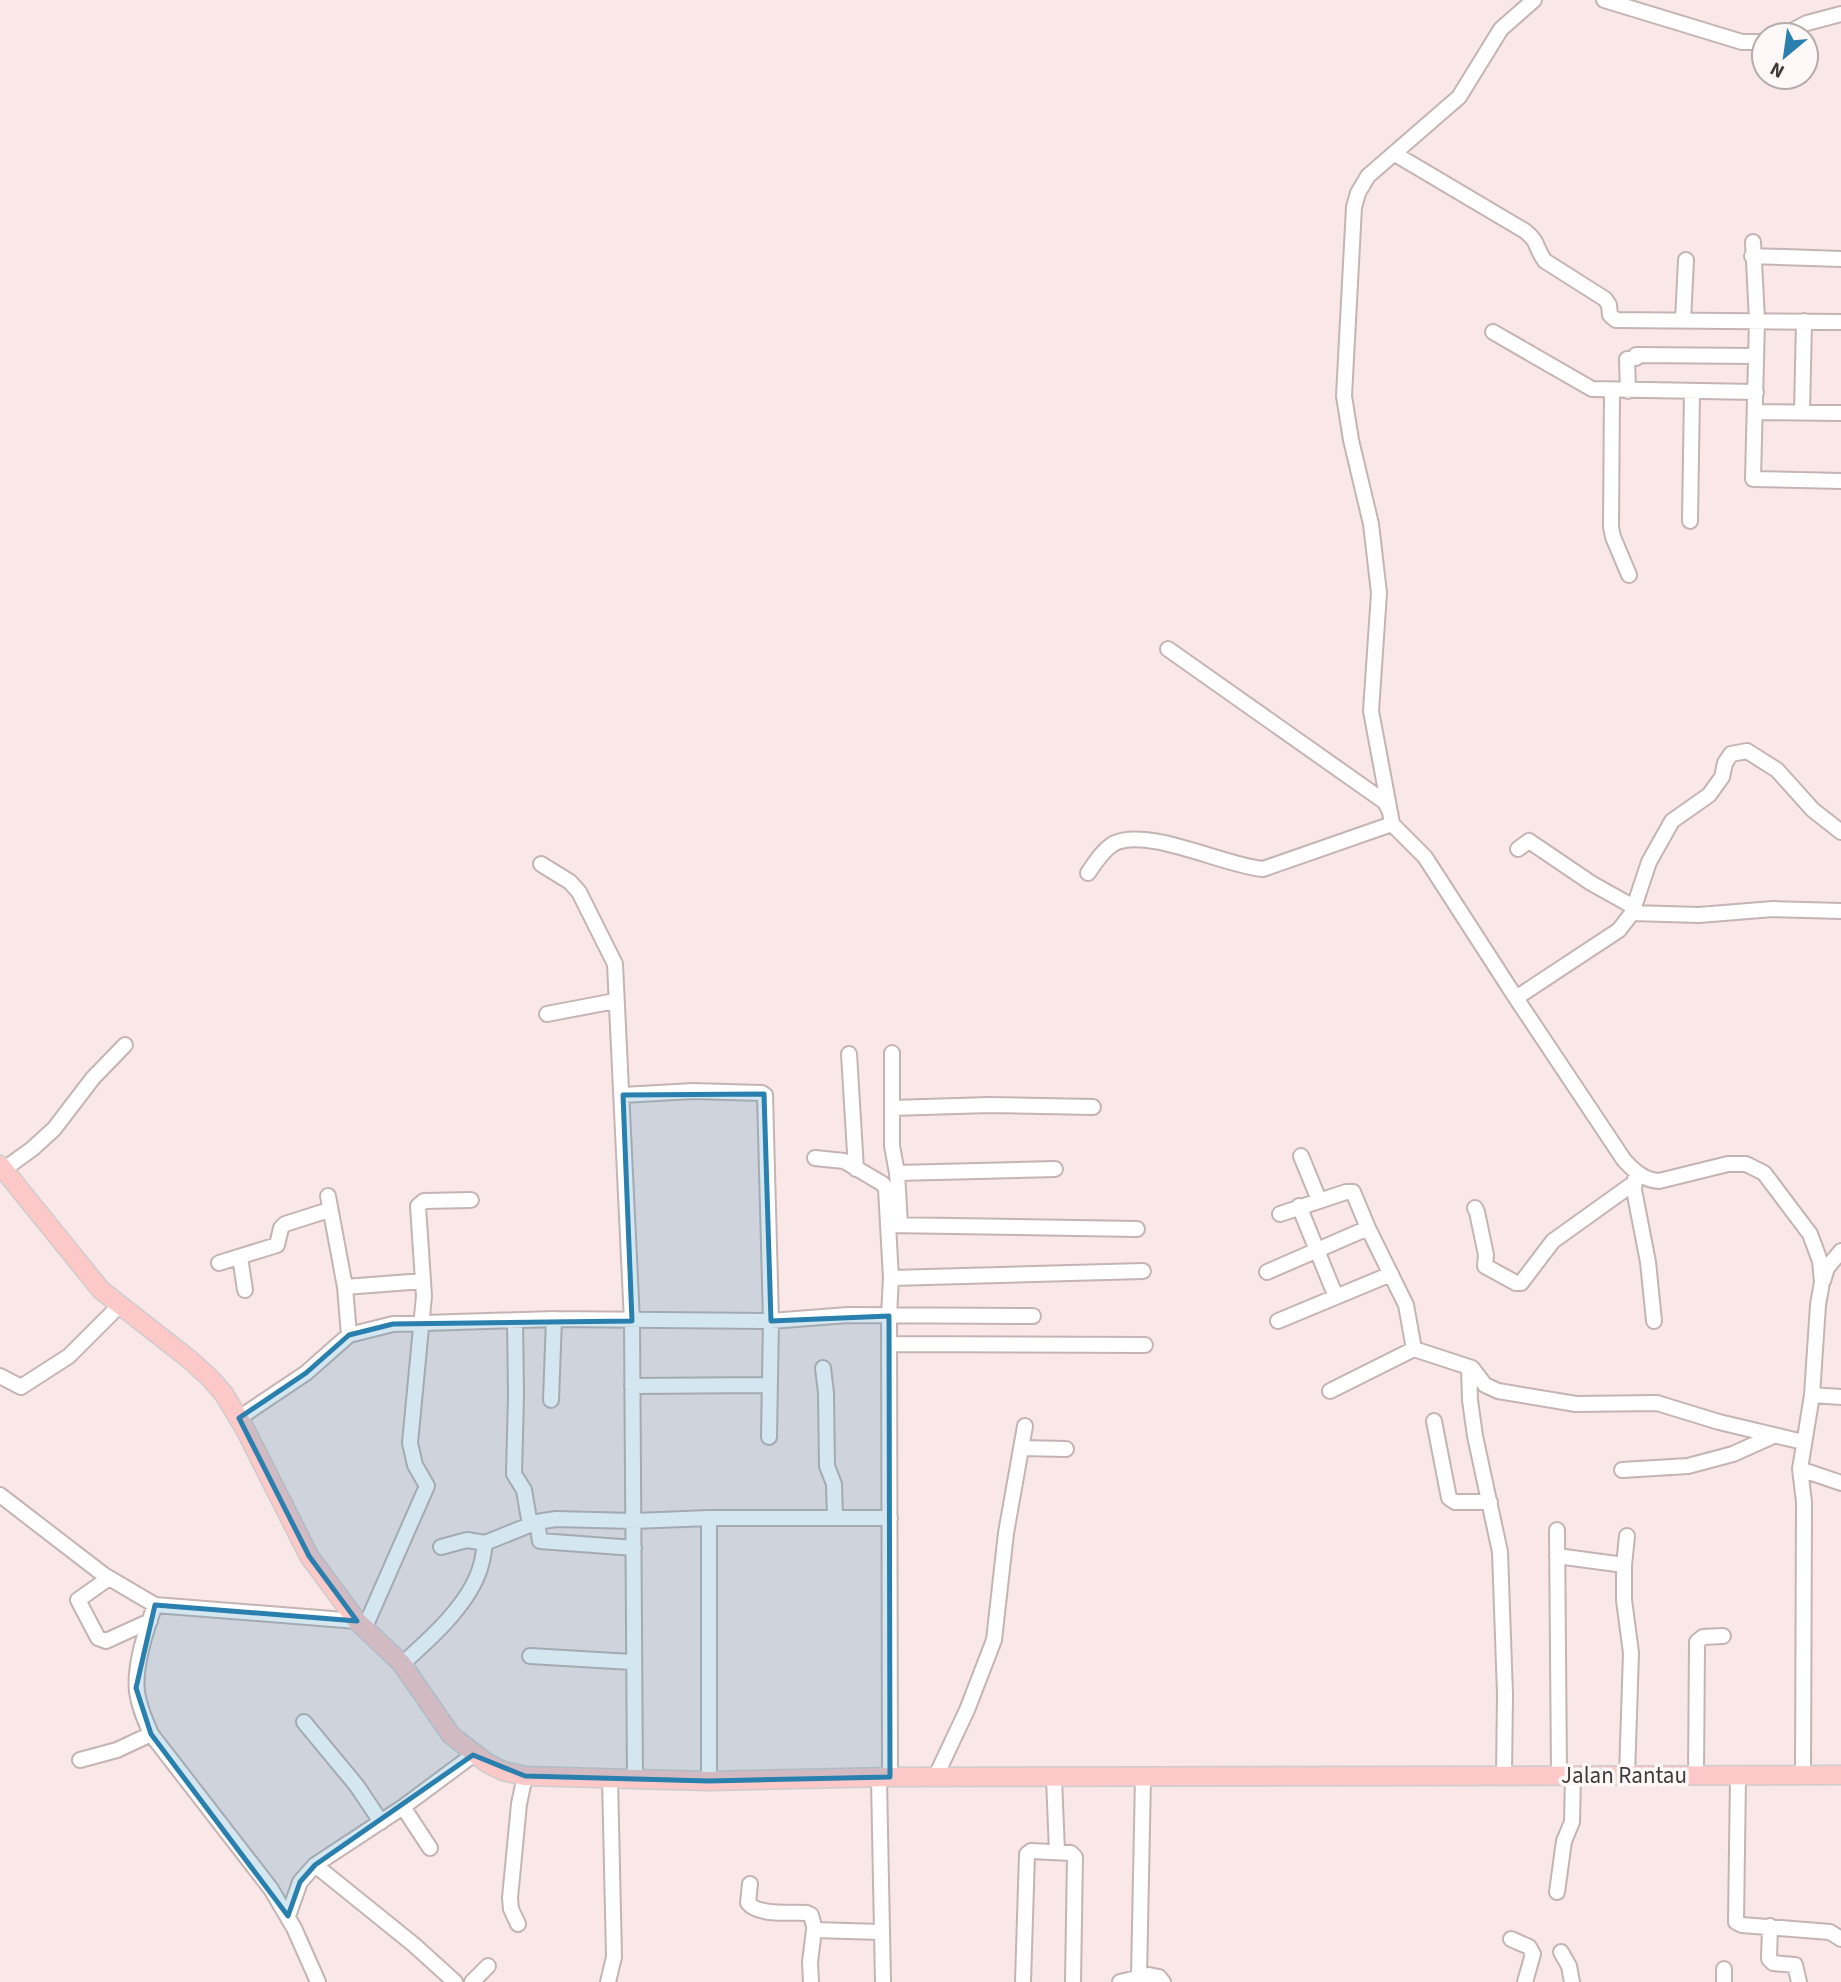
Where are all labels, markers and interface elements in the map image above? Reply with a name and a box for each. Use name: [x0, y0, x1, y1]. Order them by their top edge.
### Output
north arrow: [1750, 21, 1820, 91]
text: N: [1765, 55, 1790, 84]
street label: Jalan Rantau: [1561, 1759, 1687, 1792]

